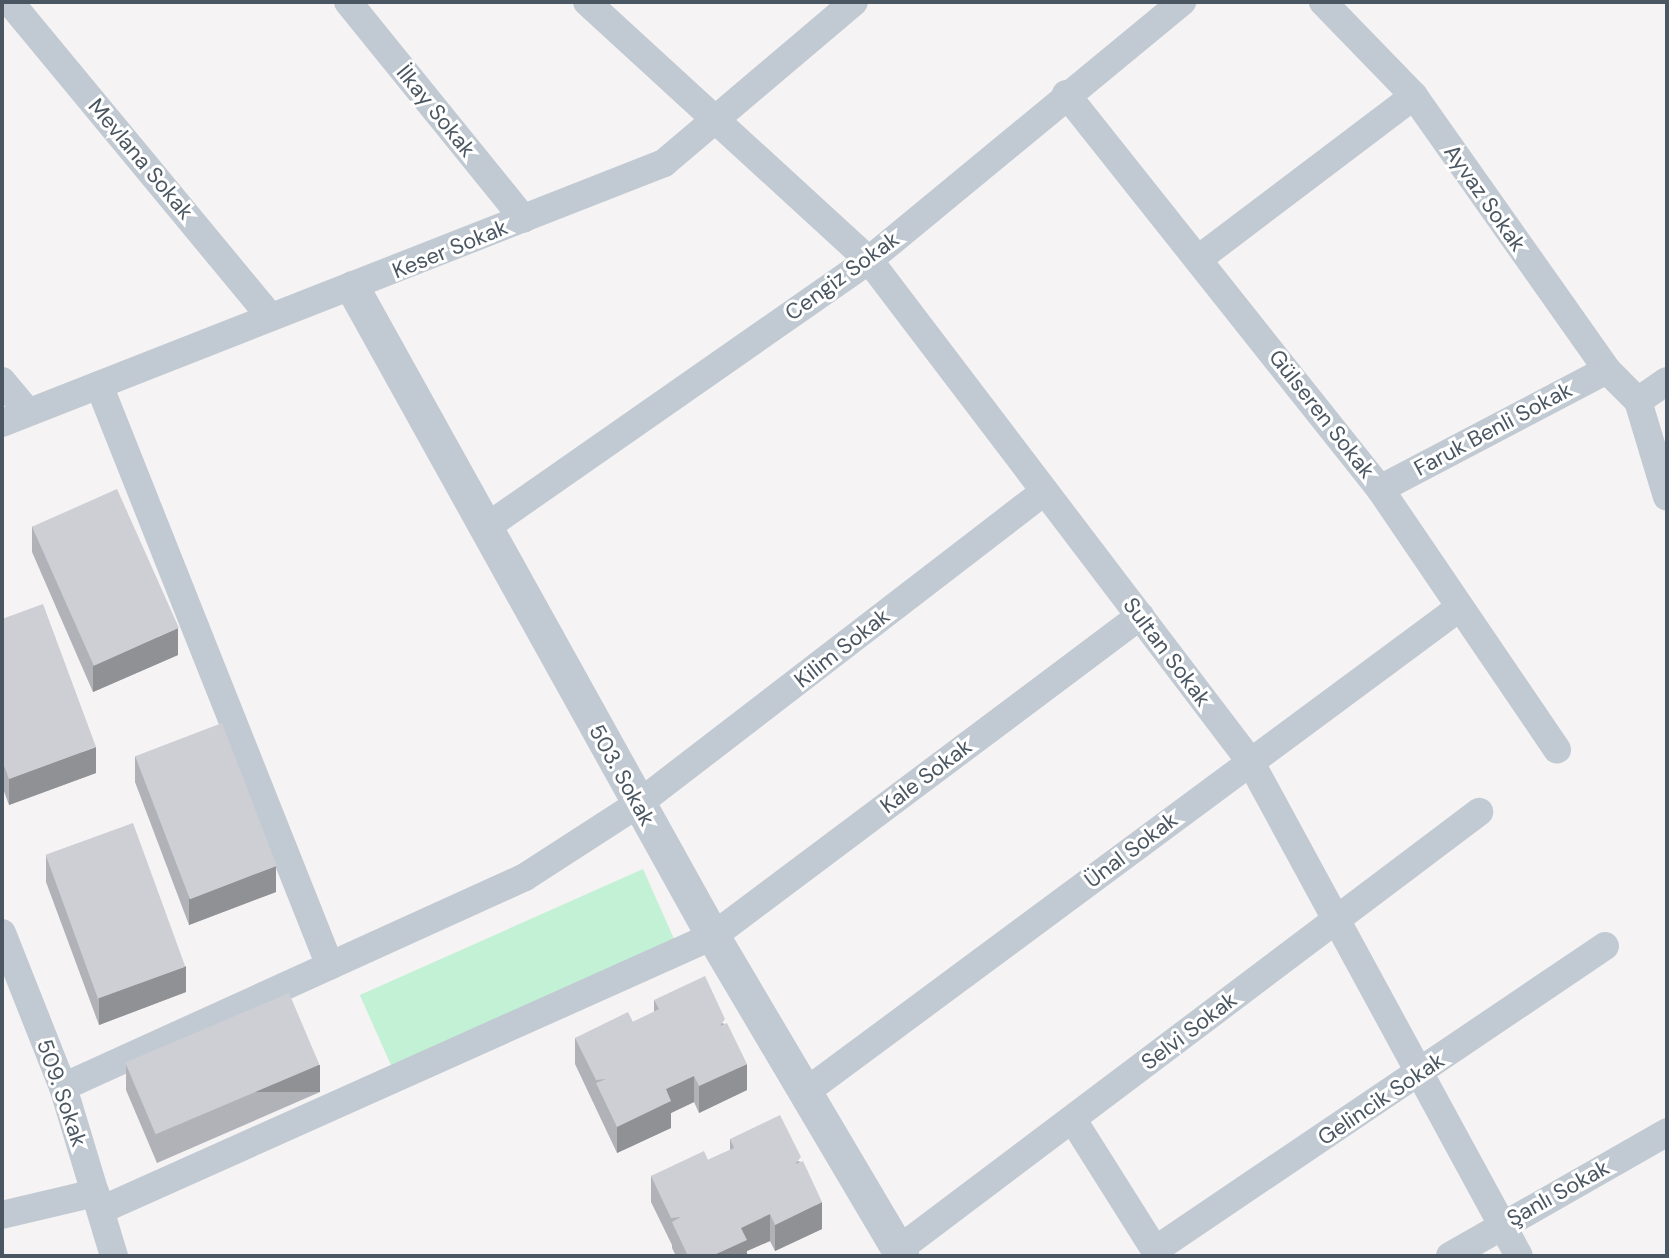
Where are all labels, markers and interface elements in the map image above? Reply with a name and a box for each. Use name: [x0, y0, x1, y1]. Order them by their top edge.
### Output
street label: İlkay Sokak: [391, 60, 481, 162]
street label: Mevlana Sokak: [83, 93, 199, 225]
street label: Ayvaz Sokak: [1439, 140, 1531, 256]
street label: Keser Sokak: [388, 214, 512, 284]
street label: Cengiz Sokak: [780, 226, 904, 326]
street label: Gülseren Sokak: [1263, 344, 1381, 484]
street label: Faruk Benli Sokak: [1410, 376, 1576, 482]
street label: Sultan Sokak: [1118, 592, 1216, 712]
street label: Kilim Sokak: [789, 603, 895, 693]
street label: 503. Sokak: [583, 720, 661, 830]
street label: Kale Sokak: [875, 733, 977, 819]
street label: Ünal Sokak: [1079, 806, 1183, 894]
street label: Selvi Sokak: [1136, 987, 1242, 1075]
street label: 509. Sokak: [31, 1036, 93, 1150]
street label: Gelincik Sokak: [1313, 1047, 1449, 1151]
street label: Şanlı Sokak: [1502, 1154, 1614, 1232]

